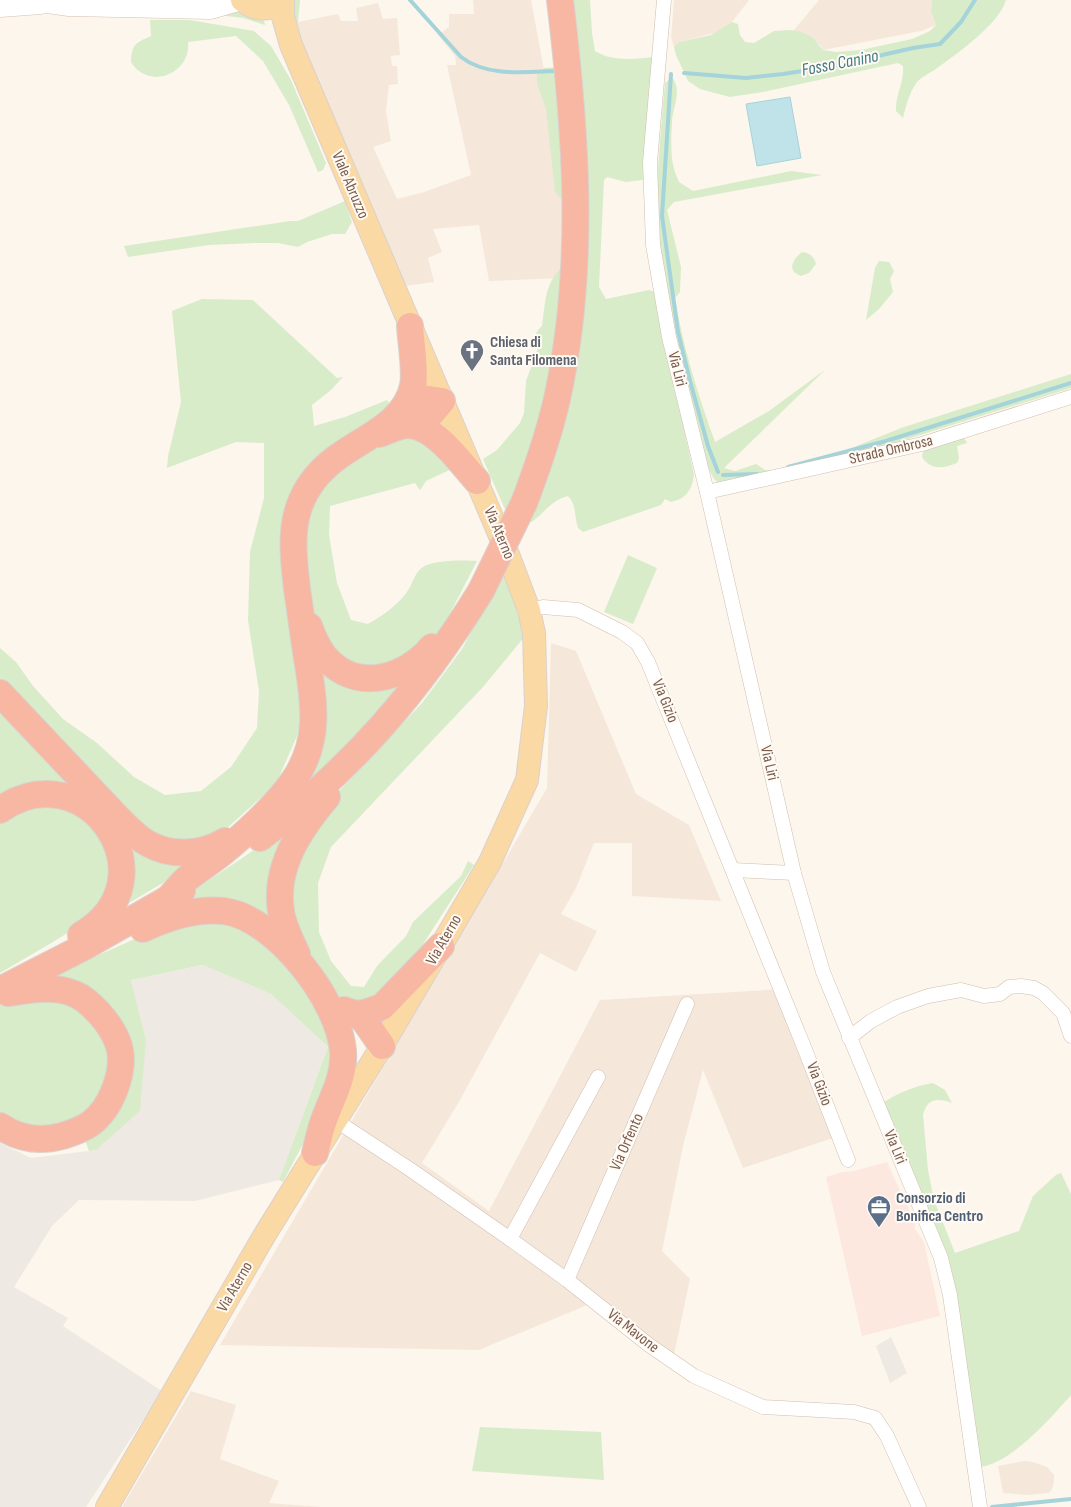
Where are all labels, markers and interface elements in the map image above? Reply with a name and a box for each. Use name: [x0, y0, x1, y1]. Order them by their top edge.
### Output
water label: Fosso Canino: [800, 45, 881, 81]
street label: Viale Abruzzo: [327, 149, 373, 221]
place label: Chiesa di Santa Filomena: [490, 333, 577, 370]
church icon: Chiesa di Santa Filomena: [459, 338, 485, 372]
street label: Via Liri: [664, 350, 690, 388]
street label: Strada Ombrosa: [847, 431, 935, 469]
street label: Via Aterno: [480, 504, 518, 562]
street label: Via Gizio: [648, 676, 682, 726]
street label: Via Liri: [756, 744, 782, 782]
street label: Via Aterno: [422, 911, 466, 969]
street label: Via Gizio: [802, 1059, 836, 1109]
street label: Via Orfento: [606, 1110, 648, 1174]
street label: Via Liri: [879, 1127, 911, 1167]
place label: Consorzio di Bonifica Centro: [896, 1189, 983, 1226]
office icon: Consorzio di Bonifica Centro: [866, 1194, 892, 1228]
street label: Via Aterno: [213, 1258, 257, 1316]
street label: Via Mavone: [603, 1305, 663, 1357]

